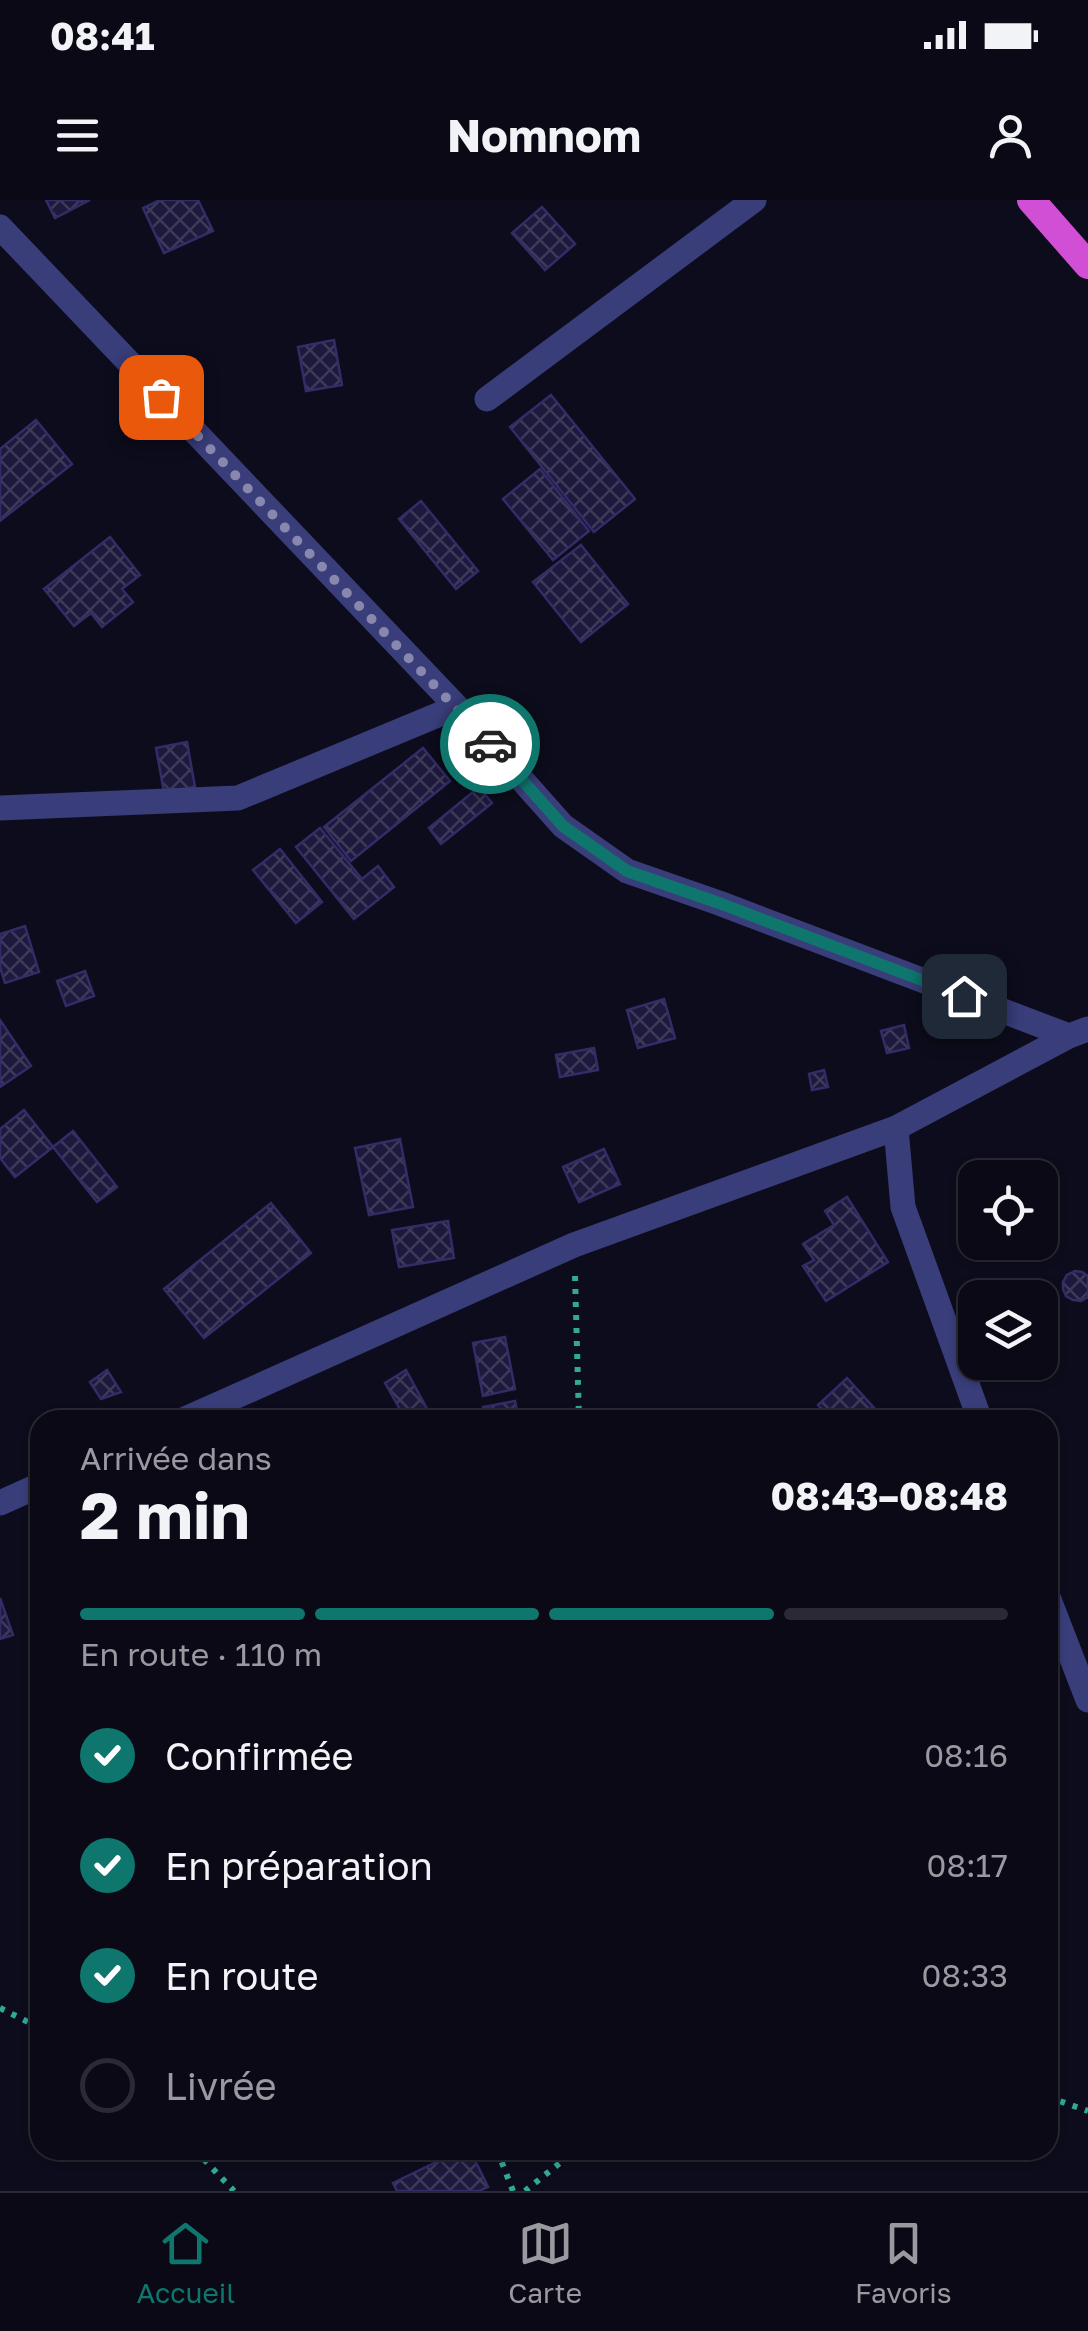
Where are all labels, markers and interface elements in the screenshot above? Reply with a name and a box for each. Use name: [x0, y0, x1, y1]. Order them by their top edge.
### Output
text: 08:41: [50, 13, 155, 58]
icon: menu: [50, 108, 105, 163]
text: Nomnom: [447, 108, 641, 162]
icon: person: [983, 108, 1038, 163]
pin: [119, 355, 204, 440]
icon: bag: [134, 370, 189, 425]
courier: [440, 694, 540, 794]
icon: car: [463, 717, 518, 772]
pin: [922, 954, 1007, 1039]
icon: home: [937, 969, 992, 1024]
map controls: [958, 1160, 1058, 1380]
button: locate: [958, 1160, 1058, 1260]
button: layers: [958, 1280, 1058, 1380]
text: Arrivée dans: [80, 1439, 272, 1477]
text: 08:43–08:48: [770, 1473, 1008, 1518]
text: 2 min: [80, 1475, 250, 1553]
text: En route · 110 m: [80, 1635, 322, 1673]
icon: check: [80, 1728, 135, 1783]
text: Confirmée: [165, 1733, 354, 1778]
text: 08:16: [924, 1736, 1008, 1774]
icon: check: [80, 1838, 135, 1893]
text: En préparation: [165, 1843, 433, 1888]
text: 08:17: [927, 1846, 1008, 1884]
icon: check: [80, 1948, 135, 2003]
text: En route: [165, 1953, 319, 1998]
text: 08:33: [922, 1956, 1008, 1994]
text: Livrée: [165, 2063, 277, 2108]
tab: Accueil: [137, 2216, 235, 2309]
tab: Carte: [508, 2216, 582, 2309]
tab: Favoris: [855, 2216, 951, 2309]

